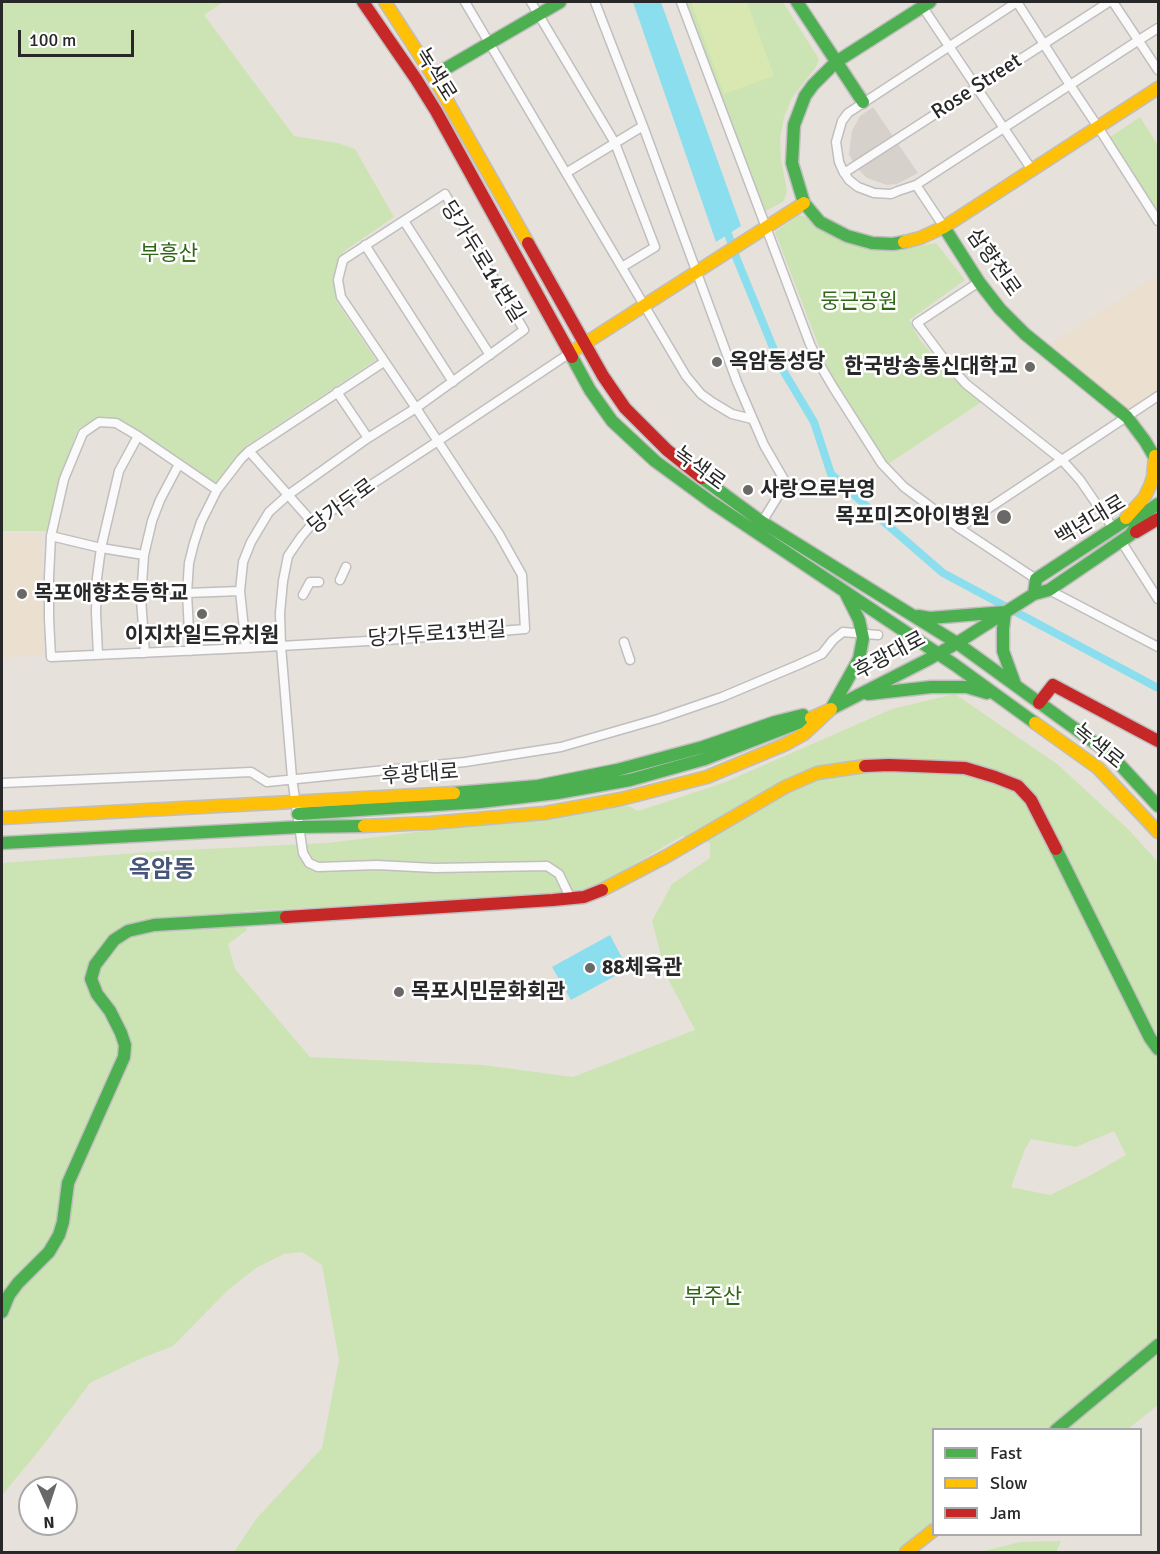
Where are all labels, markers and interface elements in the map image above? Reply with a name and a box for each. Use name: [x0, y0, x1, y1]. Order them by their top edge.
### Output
scale bar: [21, 18, 136, 56]
text: 100 m: [29, 29, 76, 51]
street label: 녹색로: [409, 44, 461, 106]
street label: Rose Street: [927, 49, 1027, 125]
street label: 당가두로14번길: [435, 197, 529, 327]
street label: 삼향천로: [961, 224, 1025, 302]
park label: 부흥산: [140, 241, 198, 267]
park label: 둥근공원: [820, 289, 898, 315]
place label: 옥암동성당: [729, 349, 826, 375]
place label: 한국방송통신대학교: [844, 354, 1018, 380]
marker: 옥암동성당: [710, 355, 724, 369]
marker: 한국방송통신대학교: [1023, 360, 1037, 374]
street label: 녹색로: [668, 442, 730, 496]
street label: 당가두로: [303, 474, 381, 540]
place label: 사랑으로부영: [760, 477, 876, 503]
marker: 사랑으로부영: [741, 483, 755, 497]
street label: 백년대로: [1051, 490, 1131, 552]
place label: 목포미즈아이병원: [835, 504, 990, 530]
marker: 목포미즈아이병원: [995, 508, 1013, 526]
place label: 목포애향초등학교: [34, 581, 189, 607]
marker: 목포애향초등학교: [15, 587, 29, 601]
marker: 이지차일드유치원: [195, 607, 209, 621]
street label: 당가두로13번길: [367, 618, 507, 652]
place label: 이지차일드유치원: [125, 623, 279, 649]
street label: 후광대로: [850, 627, 930, 685]
street label: 녹색로: [1068, 719, 1128, 775]
street label: 후광대로: [381, 760, 459, 790]
district label: 옥암동: [129, 857, 195, 885]
place label: 88체육관: [602, 955, 683, 981]
marker: 88체육관: [583, 961, 597, 975]
place label: 목포시민문화회관: [411, 979, 566, 1005]
marker: 목포시민문화회관: [392, 985, 406, 999]
park label: 부주산: [684, 1284, 742, 1310]
legend: [932, 1428, 1142, 1536]
text: Fast: [990, 1442, 1022, 1464]
text: Slow: [990, 1472, 1027, 1494]
north arrow: [18, 1476, 78, 1536]
text: Jam: [990, 1502, 1021, 1524]
text: N: [43, 1512, 55, 1532]

